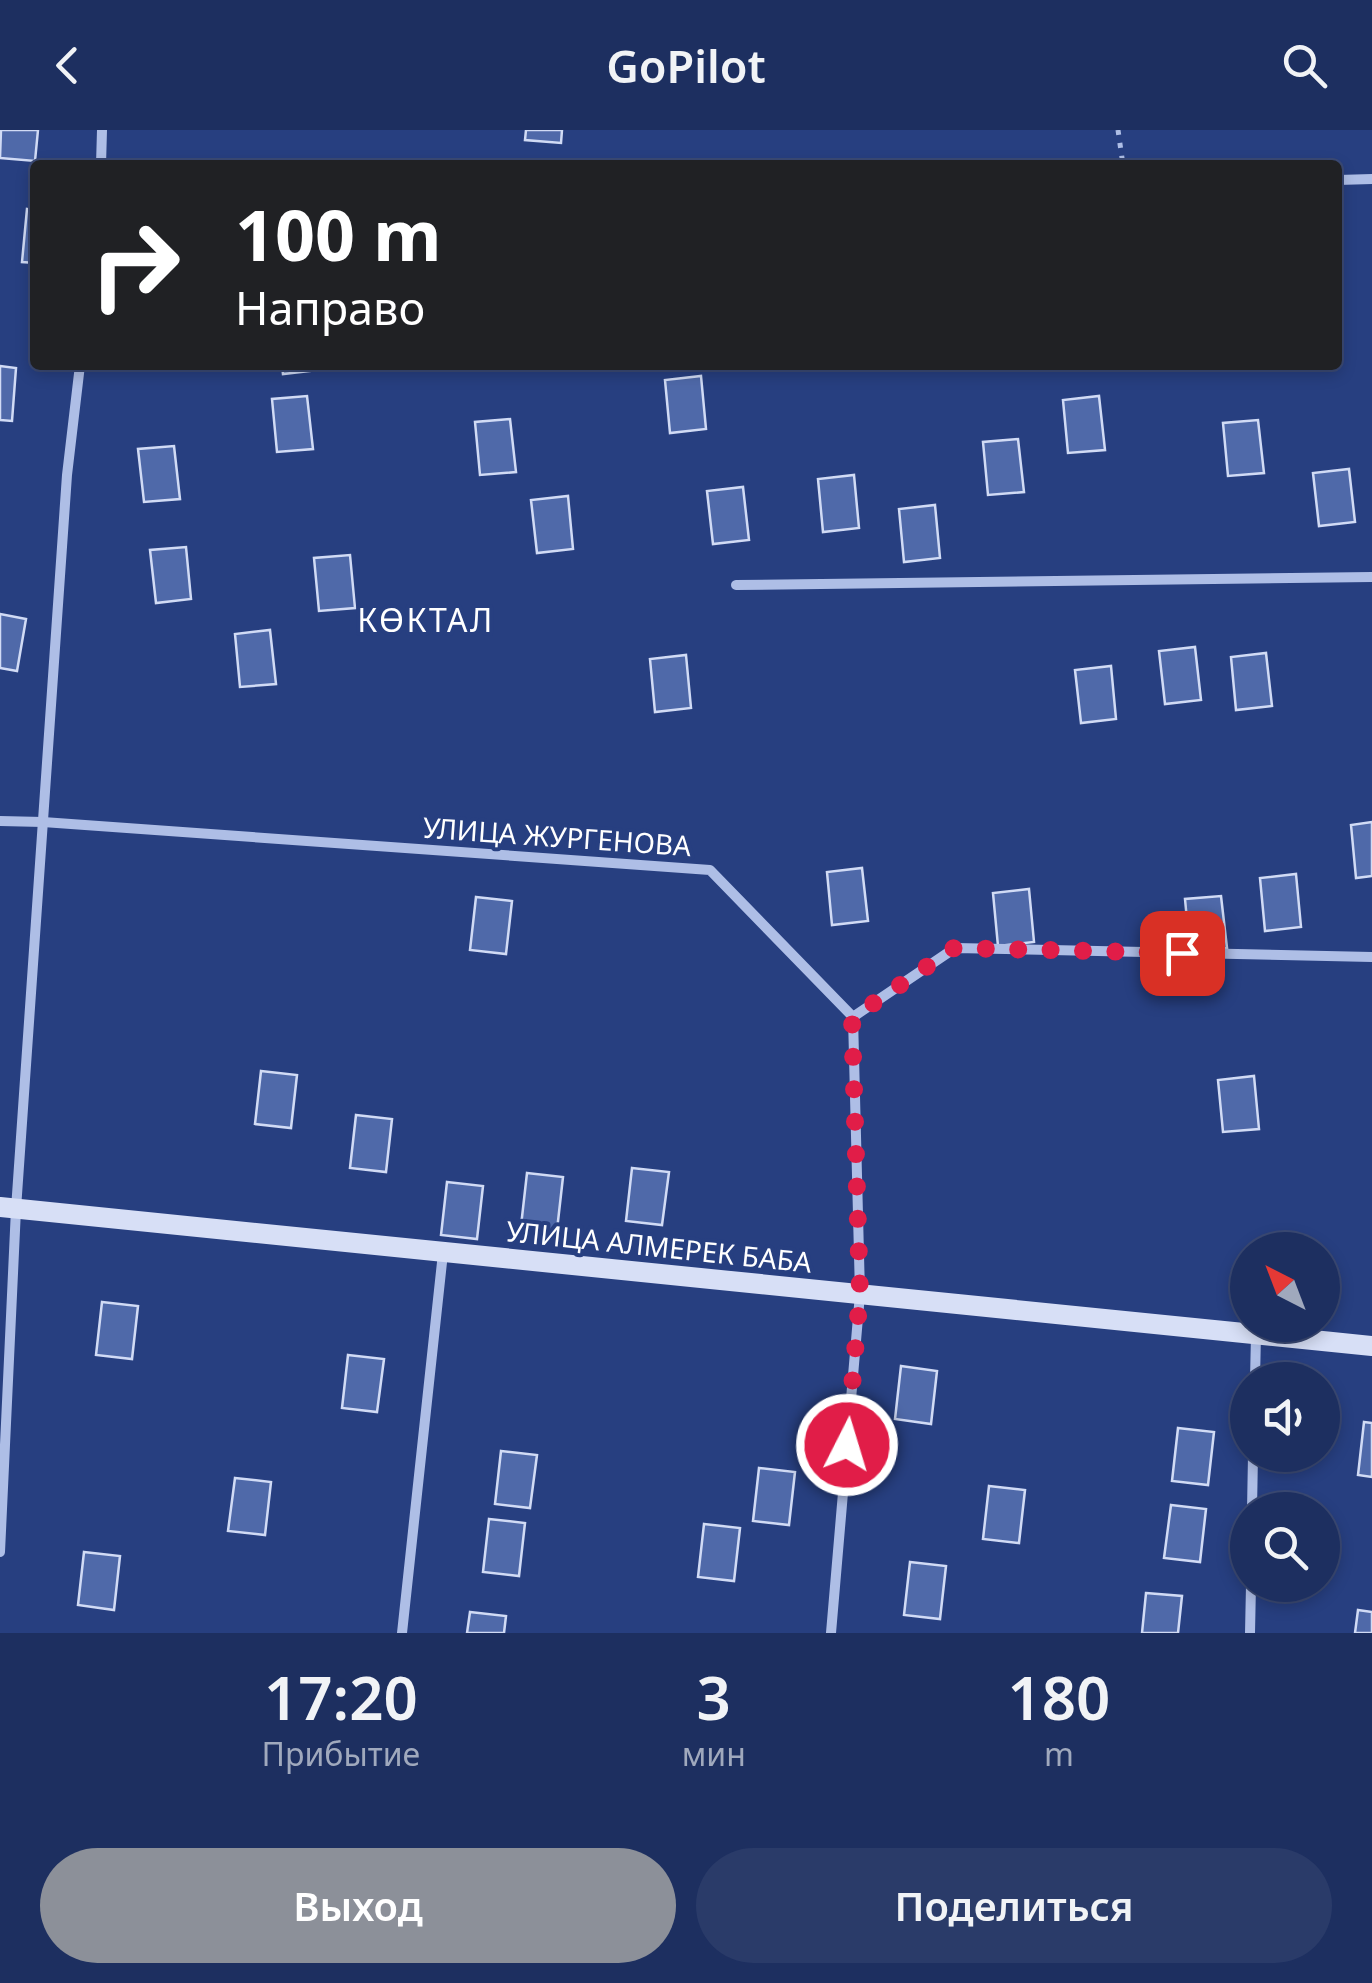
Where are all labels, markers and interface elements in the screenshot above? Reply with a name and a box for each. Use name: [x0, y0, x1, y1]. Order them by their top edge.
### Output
text: GoPilot: [606, 35, 766, 96]
icon: back: [40, 38, 95, 93]
icon: search: [1277, 38, 1332, 93]
text: 100 m: [235, 186, 442, 282]
icon: right: [70, 200, 200, 330]
text: Направо: [235, 277, 425, 338]
district label: КӨКТАЛ: [357, 598, 495, 641]
street label: УЛИЦА ЖУРГЕНОВА: [422, 808, 693, 864]
pin: [1140, 911, 1225, 996]
icon: arrive: [1155, 926, 1210, 981]
street label: УЛИЦА АЛМЕРЕК БАБА: [504, 1211, 814, 1281]
north arrow: [1230, 1232, 1340, 1342]
map controls: [1230, 1232, 1340, 1602]
button: sound: [1230, 1362, 1340, 1472]
position arrow: [795, 1393, 899, 1497]
button: search: [1230, 1492, 1340, 1602]
text: 17:20: [264, 1656, 418, 1738]
text: 3: [697, 1656, 731, 1738]
text: 180: [1007, 1656, 1110, 1738]
text: Прибытие: [262, 1732, 420, 1775]
text: мин: [682, 1732, 746, 1775]
text: m: [1044, 1732, 1074, 1775]
button: Выход: [40, 1848, 676, 1963]
button: Поделиться: [696, 1848, 1332, 1963]

